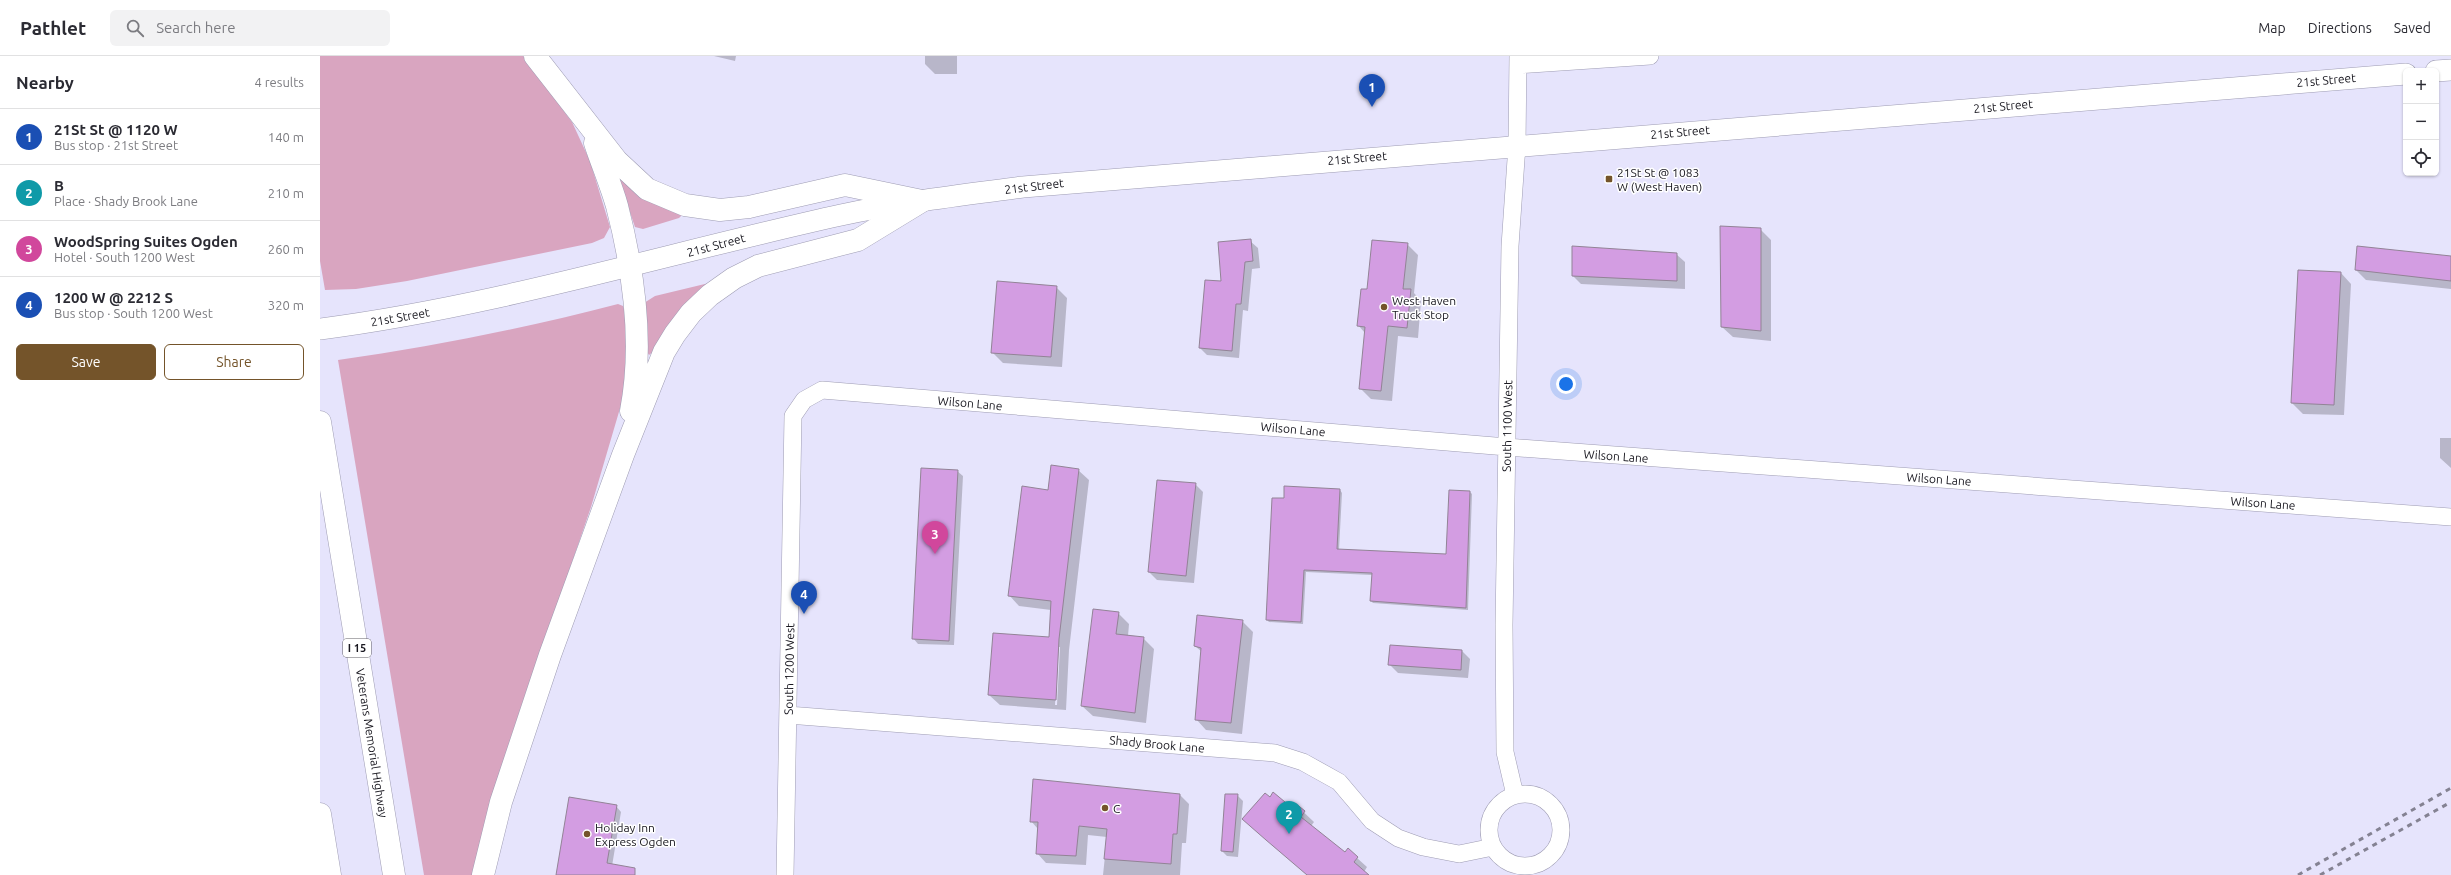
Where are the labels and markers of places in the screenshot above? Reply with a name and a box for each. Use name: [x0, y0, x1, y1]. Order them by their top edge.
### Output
pin: 1: [1359, 74, 1385, 107]
place label: 21St St @ 1083 W (West Haven): [1617, 166, 1702, 194]
marker: 21St St @ 1083 W (West Haven): [1604, 174, 1614, 184]
place label: West Haven Truck Stop: [1392, 294, 1456, 321]
marker: West Haven Truck Stop: [1379, 302, 1389, 312]
pin: 3: [922, 521, 948, 554]
pin: 4: [791, 581, 817, 614]
pin: 2: [1276, 801, 1302, 834]
place label: C: [1113, 802, 1121, 815]
marker: C: [1100, 803, 1110, 813]
place label: Holiday Inn Express Ogden: [595, 821, 676, 848]
marker: Holiday Inn Express Ogden: [582, 829, 592, 839]

